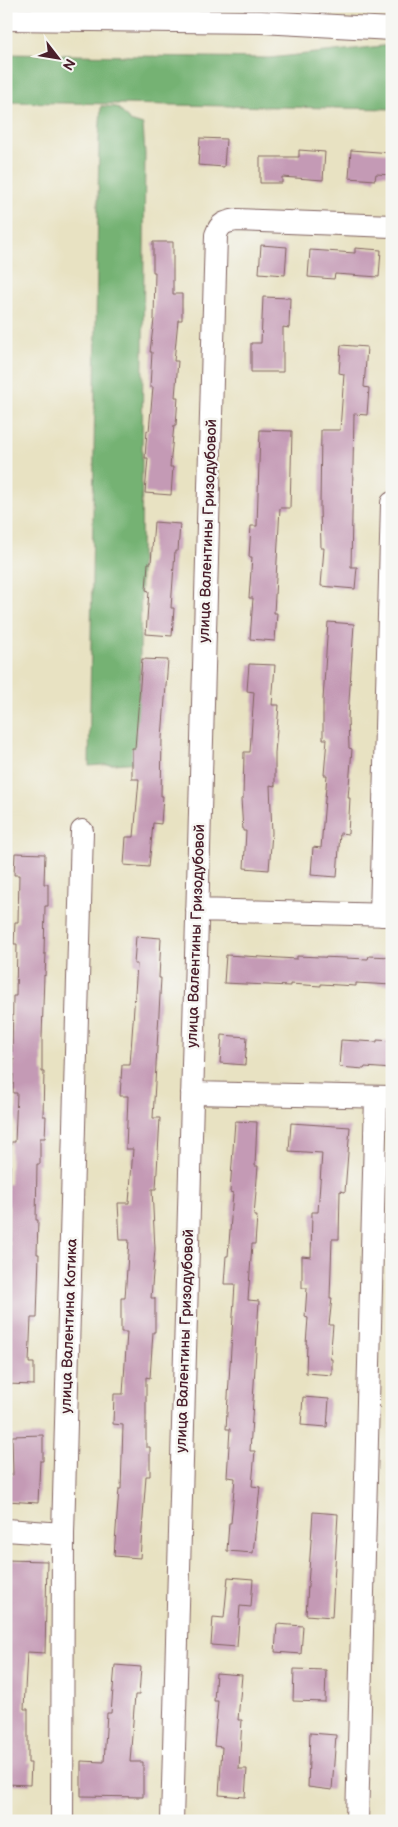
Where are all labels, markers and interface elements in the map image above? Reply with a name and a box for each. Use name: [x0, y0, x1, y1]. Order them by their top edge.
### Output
north arrow: [32, 32, 82, 82]
text: N: [59, 56, 79, 73]
street label: улица Валентины Гризодубовой: [195, 419, 221, 643]
street label: улица Валентины Гризодубовой: [183, 824, 209, 1048]
street label: улица Валентины Гризодубовой: [172, 1229, 198, 1453]
street label: улица Валентина Котика: [56, 1238, 82, 1414]

